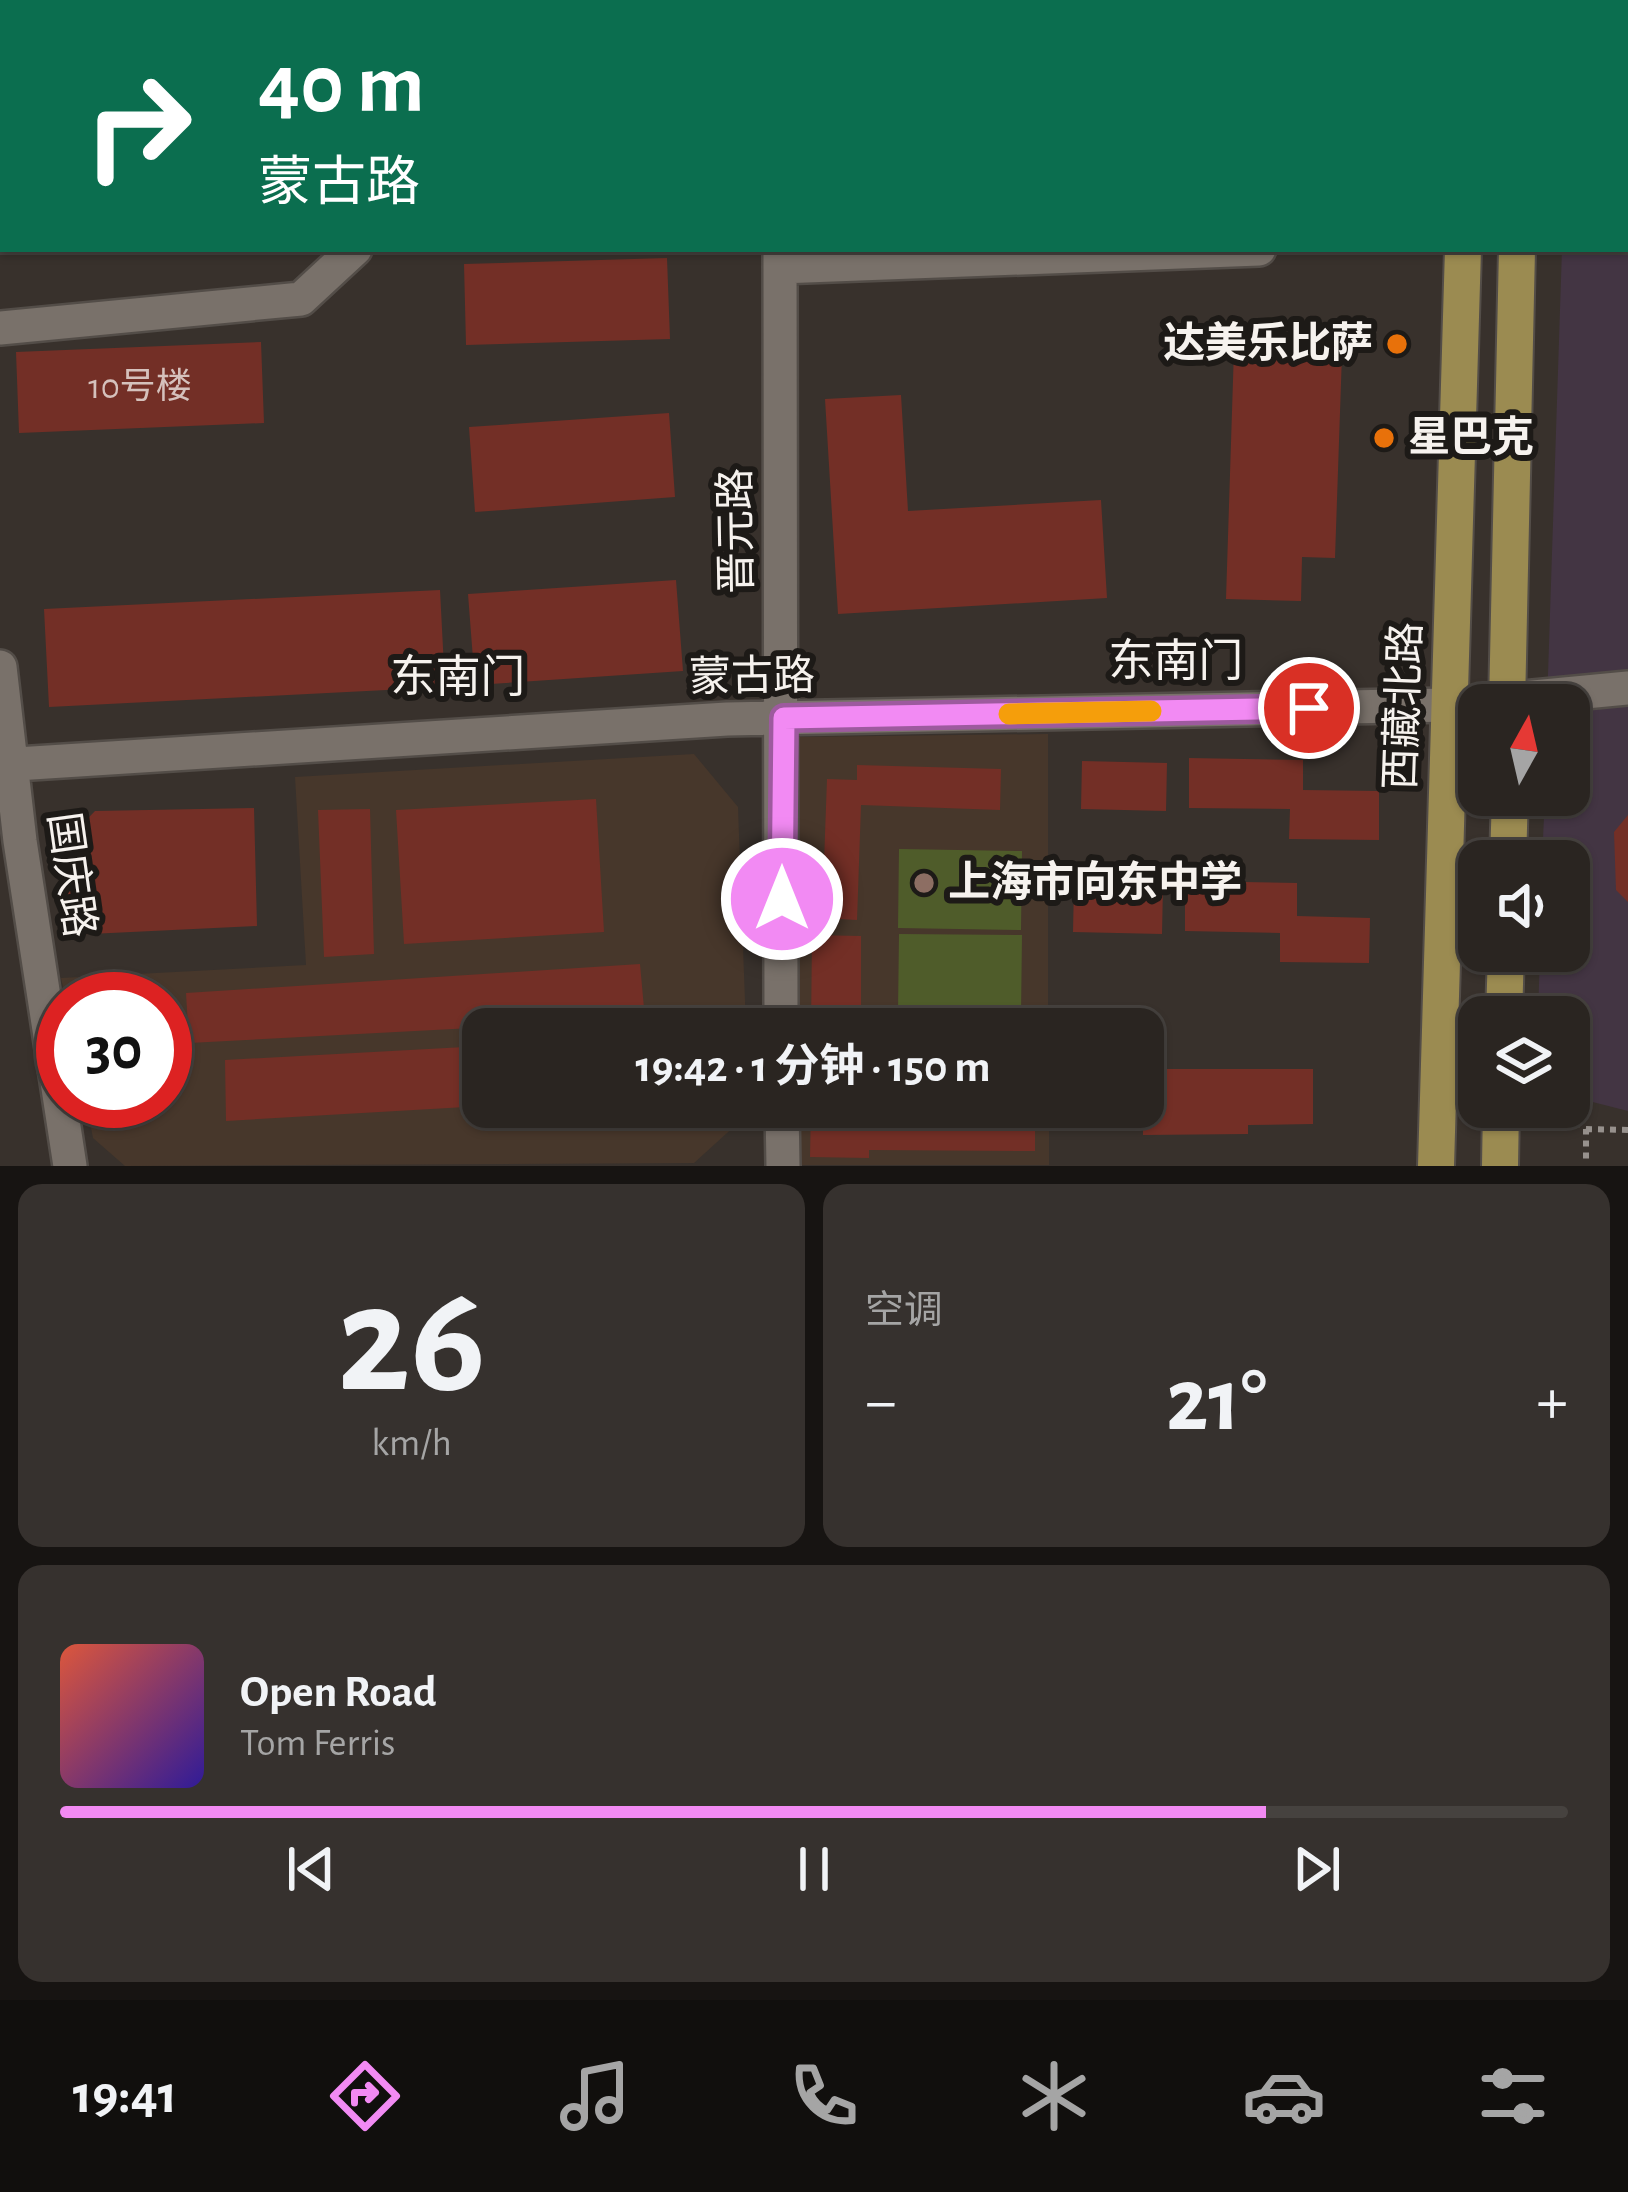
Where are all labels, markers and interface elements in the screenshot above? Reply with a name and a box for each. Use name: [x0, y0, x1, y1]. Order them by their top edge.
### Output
text: 40 m: [258, 44, 425, 128]
icon: right: [60, 48, 216, 204]
text: 蒙古路: [258, 157, 420, 211]
place label: 达美乐比萨: [1163, 321, 1373, 365]
marker: 达美乐比萨: [1384, 331, 1410, 357]
house number: 10号楼: [88, 367, 192, 405]
place label: 星巴克: [1408, 415, 1534, 459]
marker: 星巴克: [1371, 425, 1397, 451]
street label: 晋元路: [713, 468, 759, 594]
street label: 西藏北路: [1378, 621, 1428, 791]
district label: 东南门: [1108, 637, 1244, 685]
district label: 东南门: [390, 653, 526, 701]
street label: 蒙古路: [689, 653, 815, 699]
pin: [1258, 657, 1360, 759]
icon: arrive: [1276, 675, 1342, 741]
north arrow: [1458, 684, 1590, 816]
map controls: [1458, 684, 1590, 1128]
street label: 国庆路: [41, 809, 103, 940]
position arrow: [719, 836, 845, 962]
button: sound: [1458, 840, 1590, 972]
place label: 上海市向东中学: [948, 859, 1242, 904]
marker: 上海市向东中学: [911, 870, 937, 896]
speed limit sign: 30: [36, 972, 192, 1128]
button: layers: [1458, 996, 1590, 1128]
text: 19:42 · 1 分钟 · 150 m: [635, 1045, 991, 1090]
text: 26: [337, 1264, 486, 1420]
text: 空调: [865, 1292, 943, 1331]
text: 21°: [1166, 1357, 1267, 1447]
text: −: [865, 1369, 897, 1435]
text: +: [1536, 1369, 1568, 1435]
text: km/h: [371, 1424, 452, 1463]
text: Open Road: [240, 1670, 437, 1715]
text: Tom Ferris: [240, 1724, 396, 1763]
icon: previous: [278, 1836, 344, 1902]
icon: pause: [781, 1836, 847, 1902]
icon: next: [1284, 1836, 1350, 1902]
icon: directions: [323, 2054, 407, 2138]
icon: music: [553, 2054, 637, 2138]
icon: phone: [782, 2054, 866, 2138]
icon: climate: [1012, 2054, 1096, 2138]
icon: car: [1242, 2054, 1326, 2138]
icon: filters: [1471, 2054, 1555, 2138]
text: 19:41: [73, 2069, 177, 2123]

